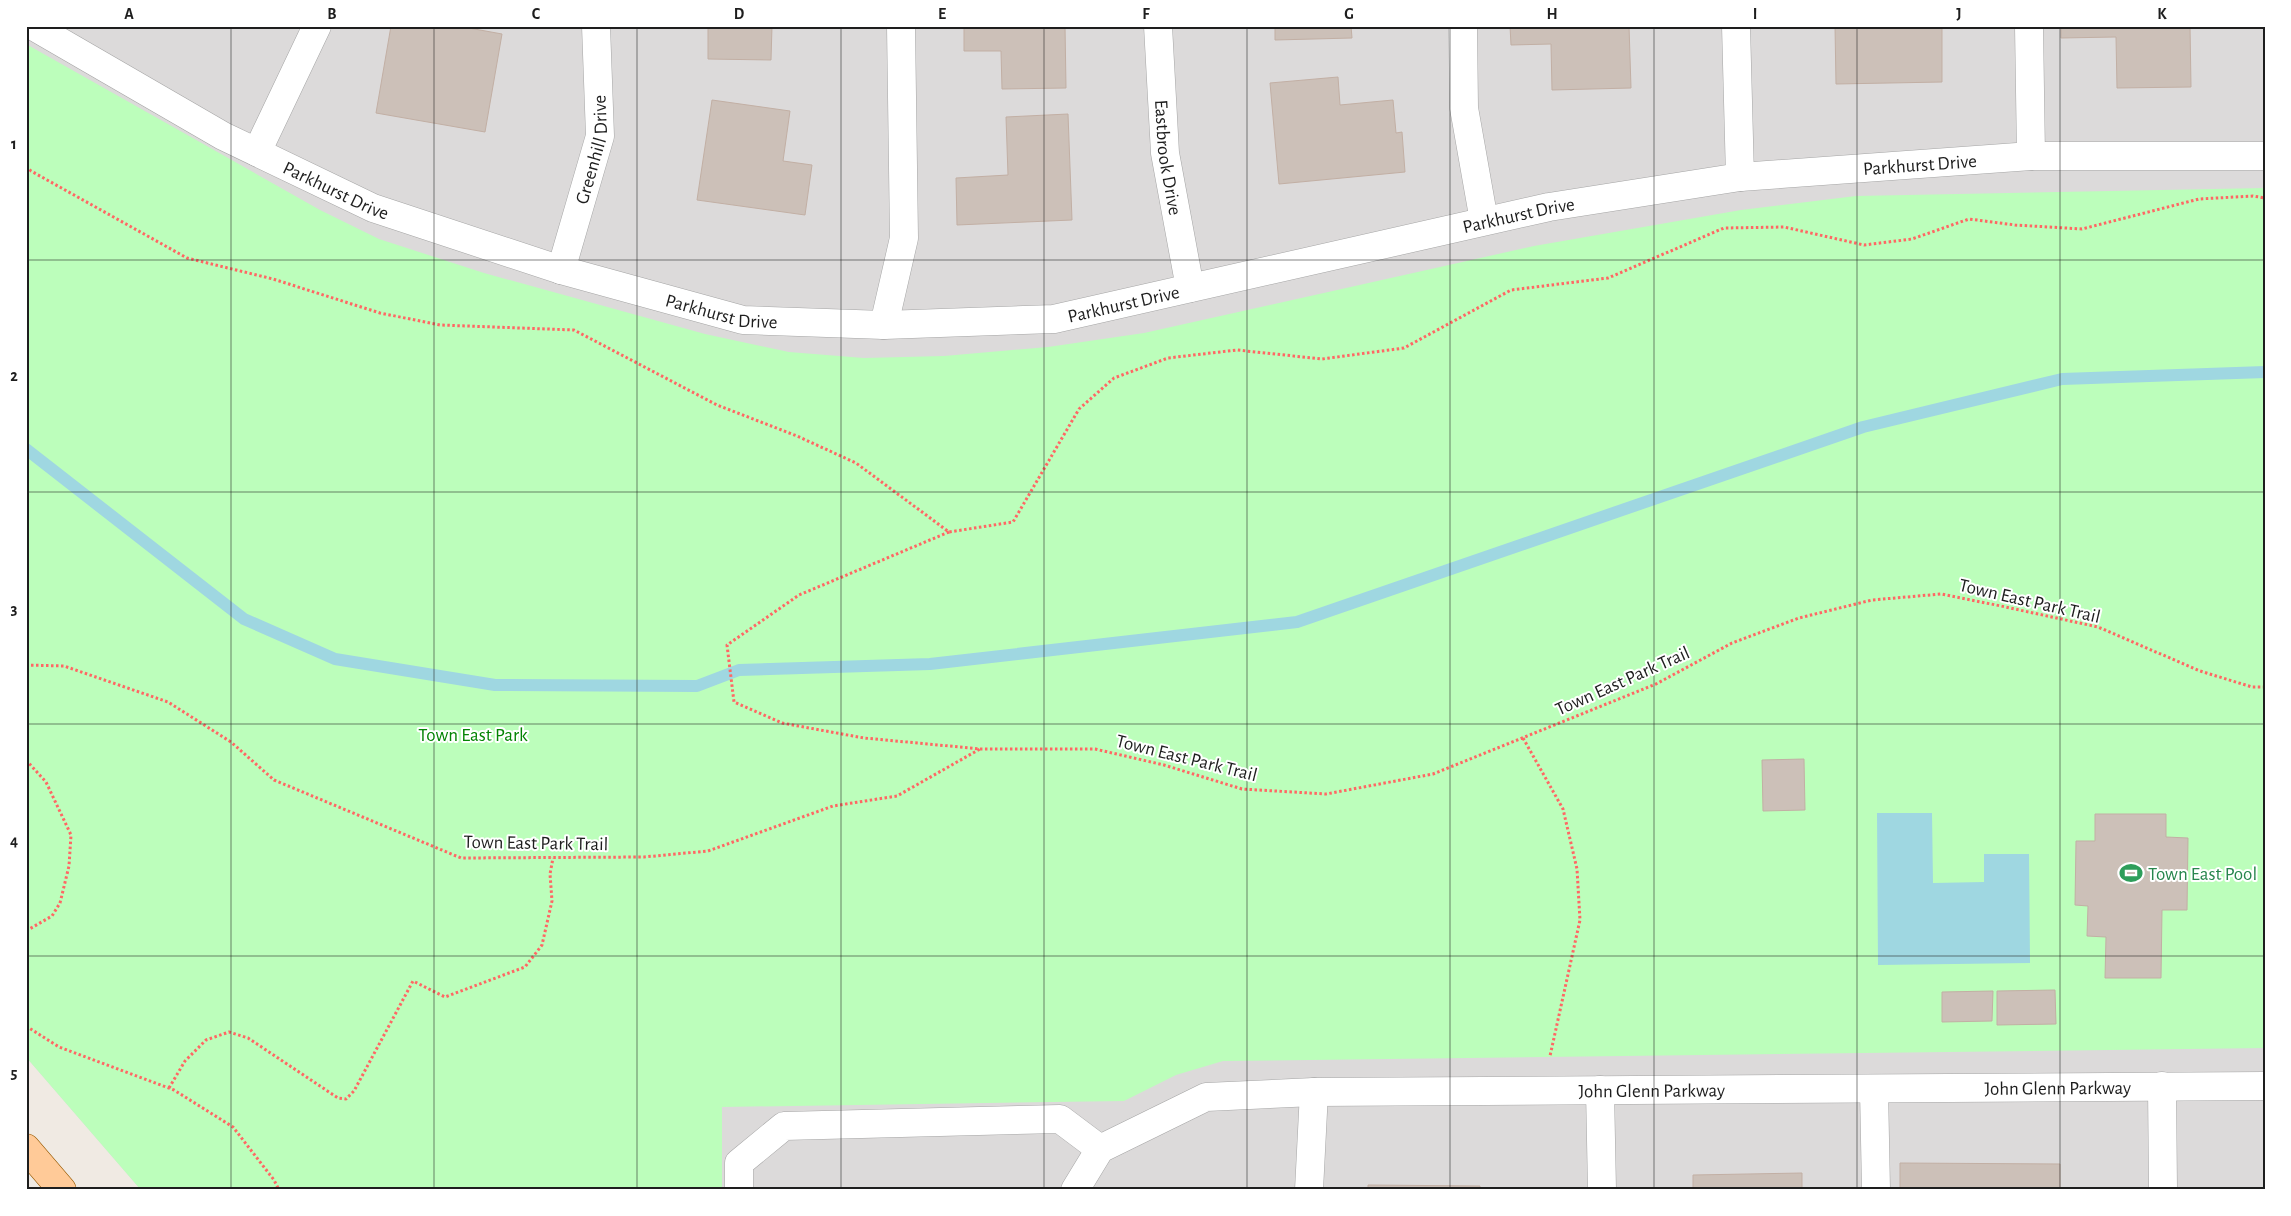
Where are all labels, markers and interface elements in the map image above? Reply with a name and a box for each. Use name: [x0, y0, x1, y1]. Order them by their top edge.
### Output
text: A: [124, 6, 134, 22]
text: B: [327, 6, 337, 22]
text: C: [532, 6, 541, 22]
text: D: [734, 6, 745, 22]
text: E: [938, 6, 946, 22]
text: F: [1142, 6, 1150, 22]
text: G: [1344, 6, 1354, 22]
text: H: [1546, 6, 1558, 22]
text: I: [1753, 6, 1757, 22]
text: J: [1956, 6, 1962, 22]
text: K: [2157, 6, 2167, 22]
street label: Greenhill Drive: [573, 95, 611, 206]
street label: Eastbrook Drive: [1151, 99, 1184, 217]
text: 1: [11, 136, 17, 152]
street label: Parkhurst Drive: [1862, 152, 1978, 179]
street label: Parkhurst Drive: [280, 158, 391, 224]
street label: Parkhurst Drive: [1461, 195, 1576, 237]
street label: Parkhurst Drive: [1066, 283, 1182, 327]
street label: Parkhurst Drive: [663, 291, 778, 332]
text: 2: [10, 368, 18, 384]
street label: Town East Park Trail: [1957, 576, 2102, 627]
text: 3: [11, 601, 18, 617]
street label: Town East Park Trail: [1553, 643, 1693, 719]
park label: Town East Park: [418, 726, 528, 745]
street label: Town East Park Trail: [1114, 732, 1259, 785]
text: 4: [10, 833, 18, 849]
street label: Town East Park Trail: [463, 833, 608, 854]
sports icon: Town East Pool: [2118, 860, 2144, 886]
place label: Town East Pool: [2148, 865, 2257, 884]
text: 5: [11, 1065, 18, 1081]
street label: John Glenn Parkway: [1984, 1079, 2131, 1099]
street label: John Glenn Parkway: [1578, 1081, 1725, 1101]

